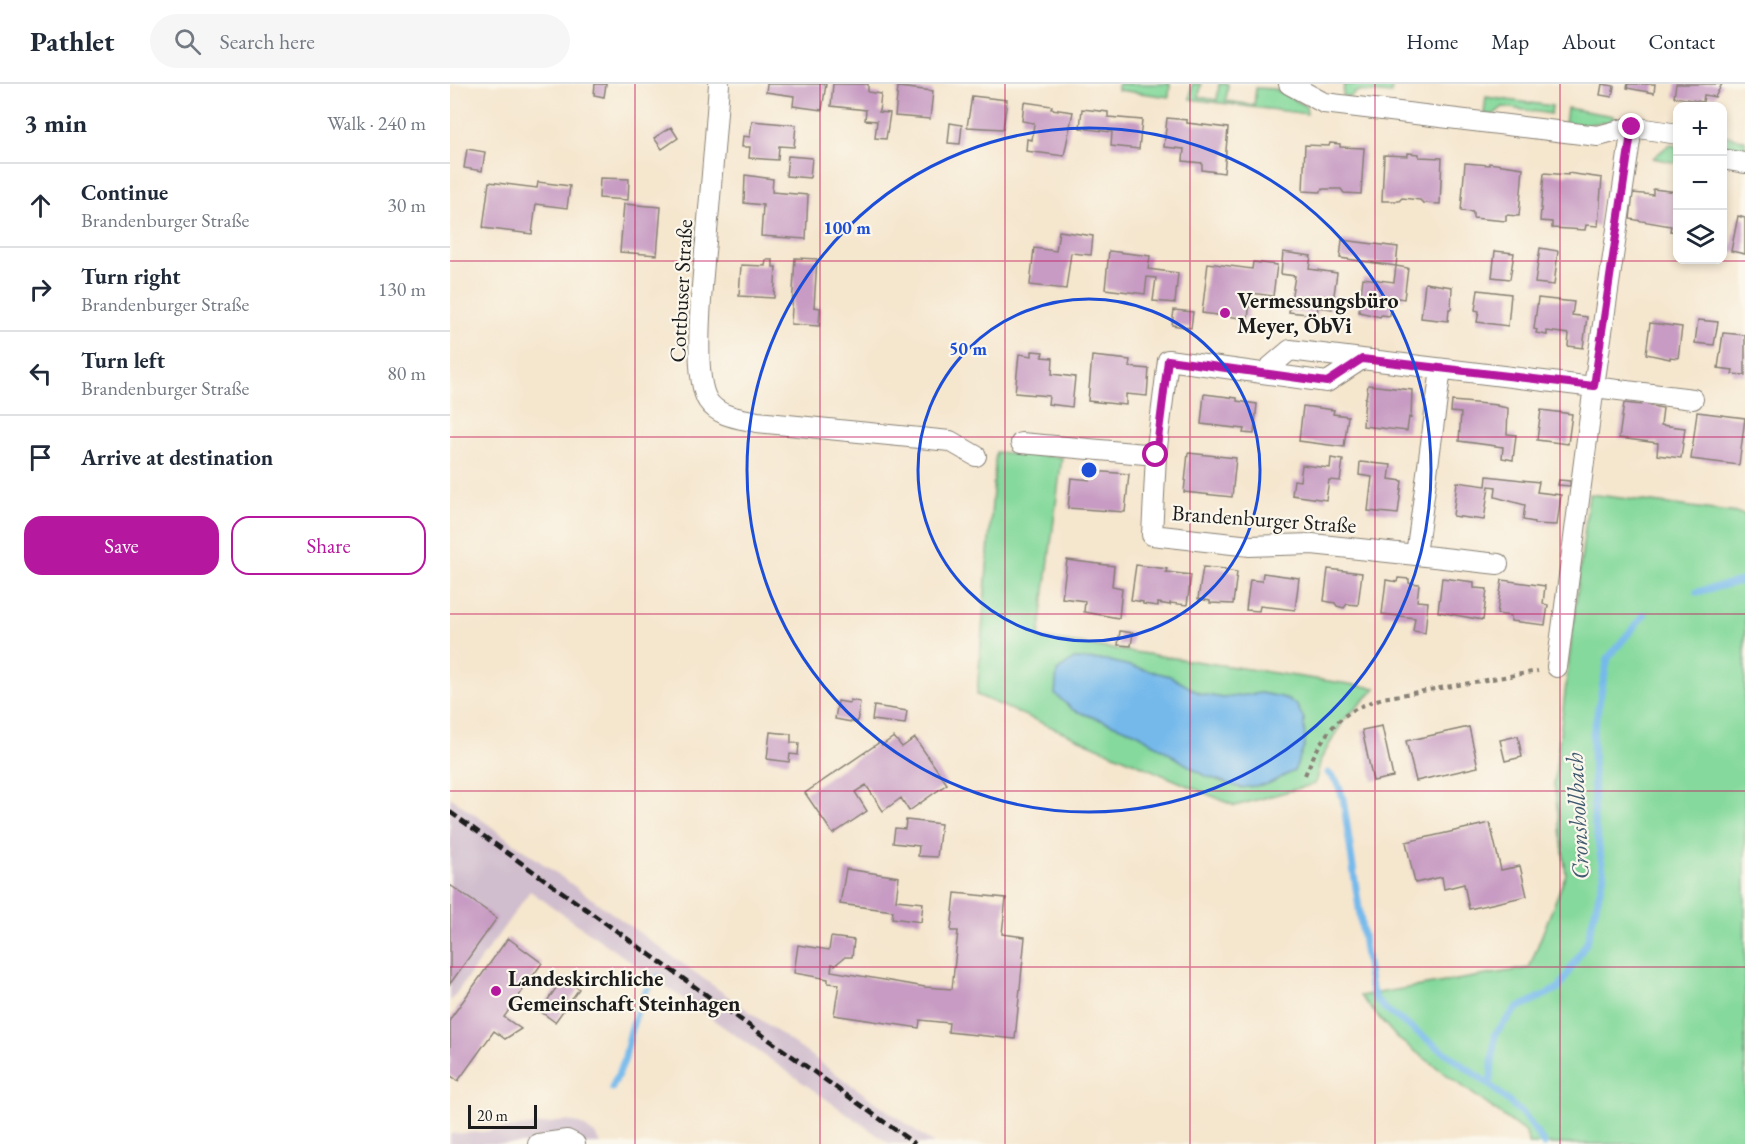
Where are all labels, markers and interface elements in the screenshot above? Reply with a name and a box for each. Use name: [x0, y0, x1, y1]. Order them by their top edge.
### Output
search box: [150, 14, 570, 68]
text: Pathlet: [30, 23, 114, 59]
icon: search: [171, 25, 204, 58]
text: Search here: [219, 27, 315, 56]
text: Home: [1406, 28, 1458, 55]
text: Map: [1491, 28, 1529, 55]
text: About: [1562, 28, 1615, 55]
text: Contact: [1648, 28, 1715, 55]
map controls: [1673, 102, 1727, 264]
button: +: [1673, 102, 1727, 156]
text: 3 min: [24, 106, 87, 140]
text: Walk · 240 m: [327, 110, 426, 136]
route end: [1618, 113, 1644, 139]
button: −: [1673, 156, 1727, 210]
text: Continue: [81, 178, 168, 207]
icon: ahead: [24, 189, 57, 222]
text: 30 m: [387, 192, 426, 218]
text: Brandenburger Straße: [81, 207, 249, 233]
button: layers: [1673, 210, 1727, 264]
text: 100 m: [823, 216, 871, 239]
street label: Cottbuser Straße: [663, 218, 699, 363]
text: Turn right: [81, 262, 180, 291]
icon: right: [24, 273, 57, 306]
text: 130 m: [378, 276, 426, 302]
place label: Vermessungsbüro Meyer, ÖbVi: [1237, 286, 1398, 340]
text: Brandenburger Straße: [81, 291, 249, 317]
marker: Vermessungsbüro Meyer, ÖbVi: [1218, 306, 1232, 320]
text: 50 m: [949, 337, 987, 360]
text: Turn left: [81, 346, 165, 375]
icon: left: [24, 357, 57, 390]
text: 80 m: [387, 360, 426, 386]
text: Brandenburger Straße: [81, 375, 249, 401]
icon: arrive: [24, 441, 57, 474]
route start: [1142, 441, 1168, 467]
text: Arrive at destination: [81, 443, 273, 472]
centre of rings: [1079, 460, 1099, 480]
street label: Brandenburger Straße: [1171, 498, 1358, 540]
button: Save: [24, 516, 219, 575]
button: Share: [231, 516, 426, 575]
water label: Cronshollbach: [1558, 752, 1596, 880]
place label: Landeskirchliche Gemeinschaft Steinhagen: [508, 964, 741, 1018]
marker: Landeskirchliche Gemeinschaft Steinhagen: [489, 984, 503, 998]
scale bar: [468, 1102, 537, 1130]
text: 20 m: [477, 1105, 508, 1126]

